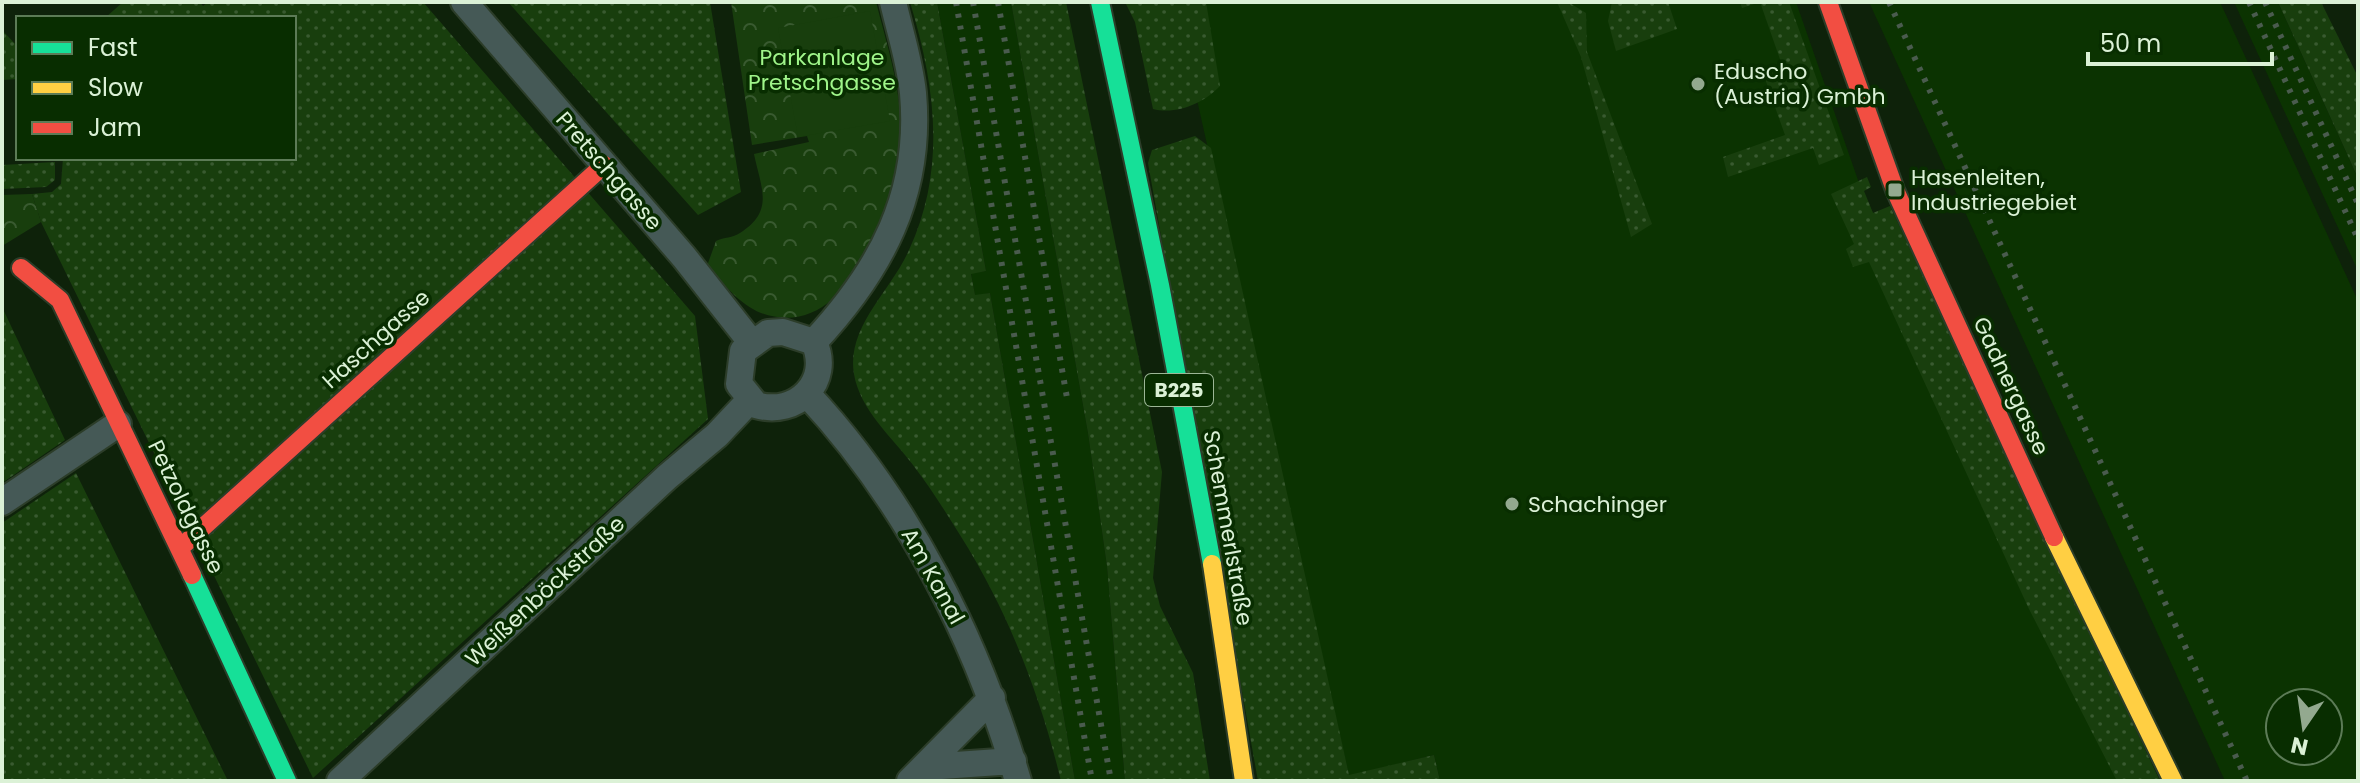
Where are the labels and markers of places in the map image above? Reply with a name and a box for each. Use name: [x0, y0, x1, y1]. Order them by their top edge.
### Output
place label: Eduscho (Austria) Gmbh: [1714, 56, 1885, 112]
marker: Eduscho (Austria) Gmbh: [1689, 75, 1707, 93]
place label: Hasenleiten, Industriegebiet: [1911, 162, 2077, 218]
marker: Hasenleiten, Industriegebiet: [1886, 181, 1904, 199]
place label: Schachinger: [1528, 489, 1667, 520]
marker: Schachinger: [1503, 495, 1521, 513]

